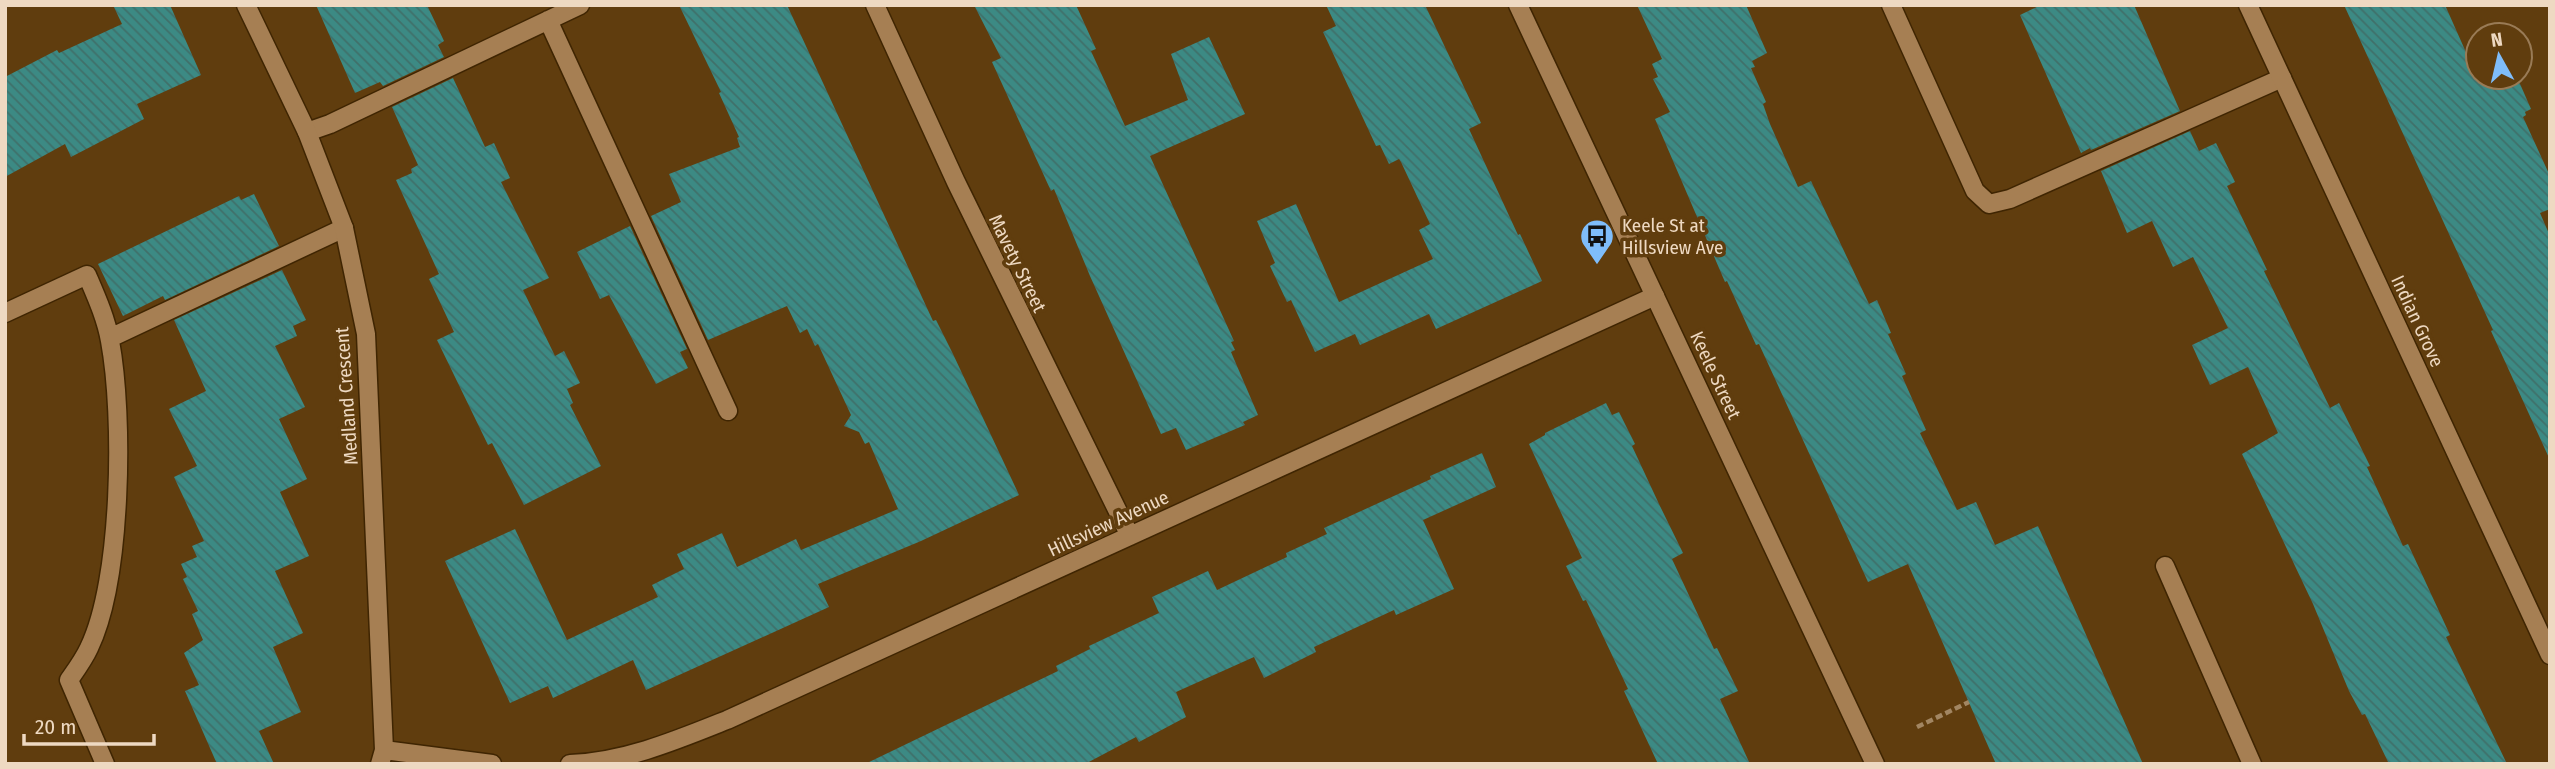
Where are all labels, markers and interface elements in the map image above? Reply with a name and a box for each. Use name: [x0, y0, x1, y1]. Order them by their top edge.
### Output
north arrow: [2464, 21, 2534, 91]
text: N: [2489, 27, 2504, 52]
street label: Mavety Street: [984, 210, 1051, 317]
place label: Keele St at Hillsview Ave: [1622, 214, 1723, 259]
bus stop icon: Keele St at Hillsview Ave: [1578, 217, 1616, 266]
street label: Indian Grove: [2386, 272, 2449, 371]
street label: Medland Crescent: [330, 325, 363, 466]
street label: Keele Street: [1685, 328, 1746, 423]
street label: Hillsview Avenue: [1044, 485, 1172, 562]
scale bar: [24, 702, 154, 746]
text: 20 m: [35, 714, 76, 740]

